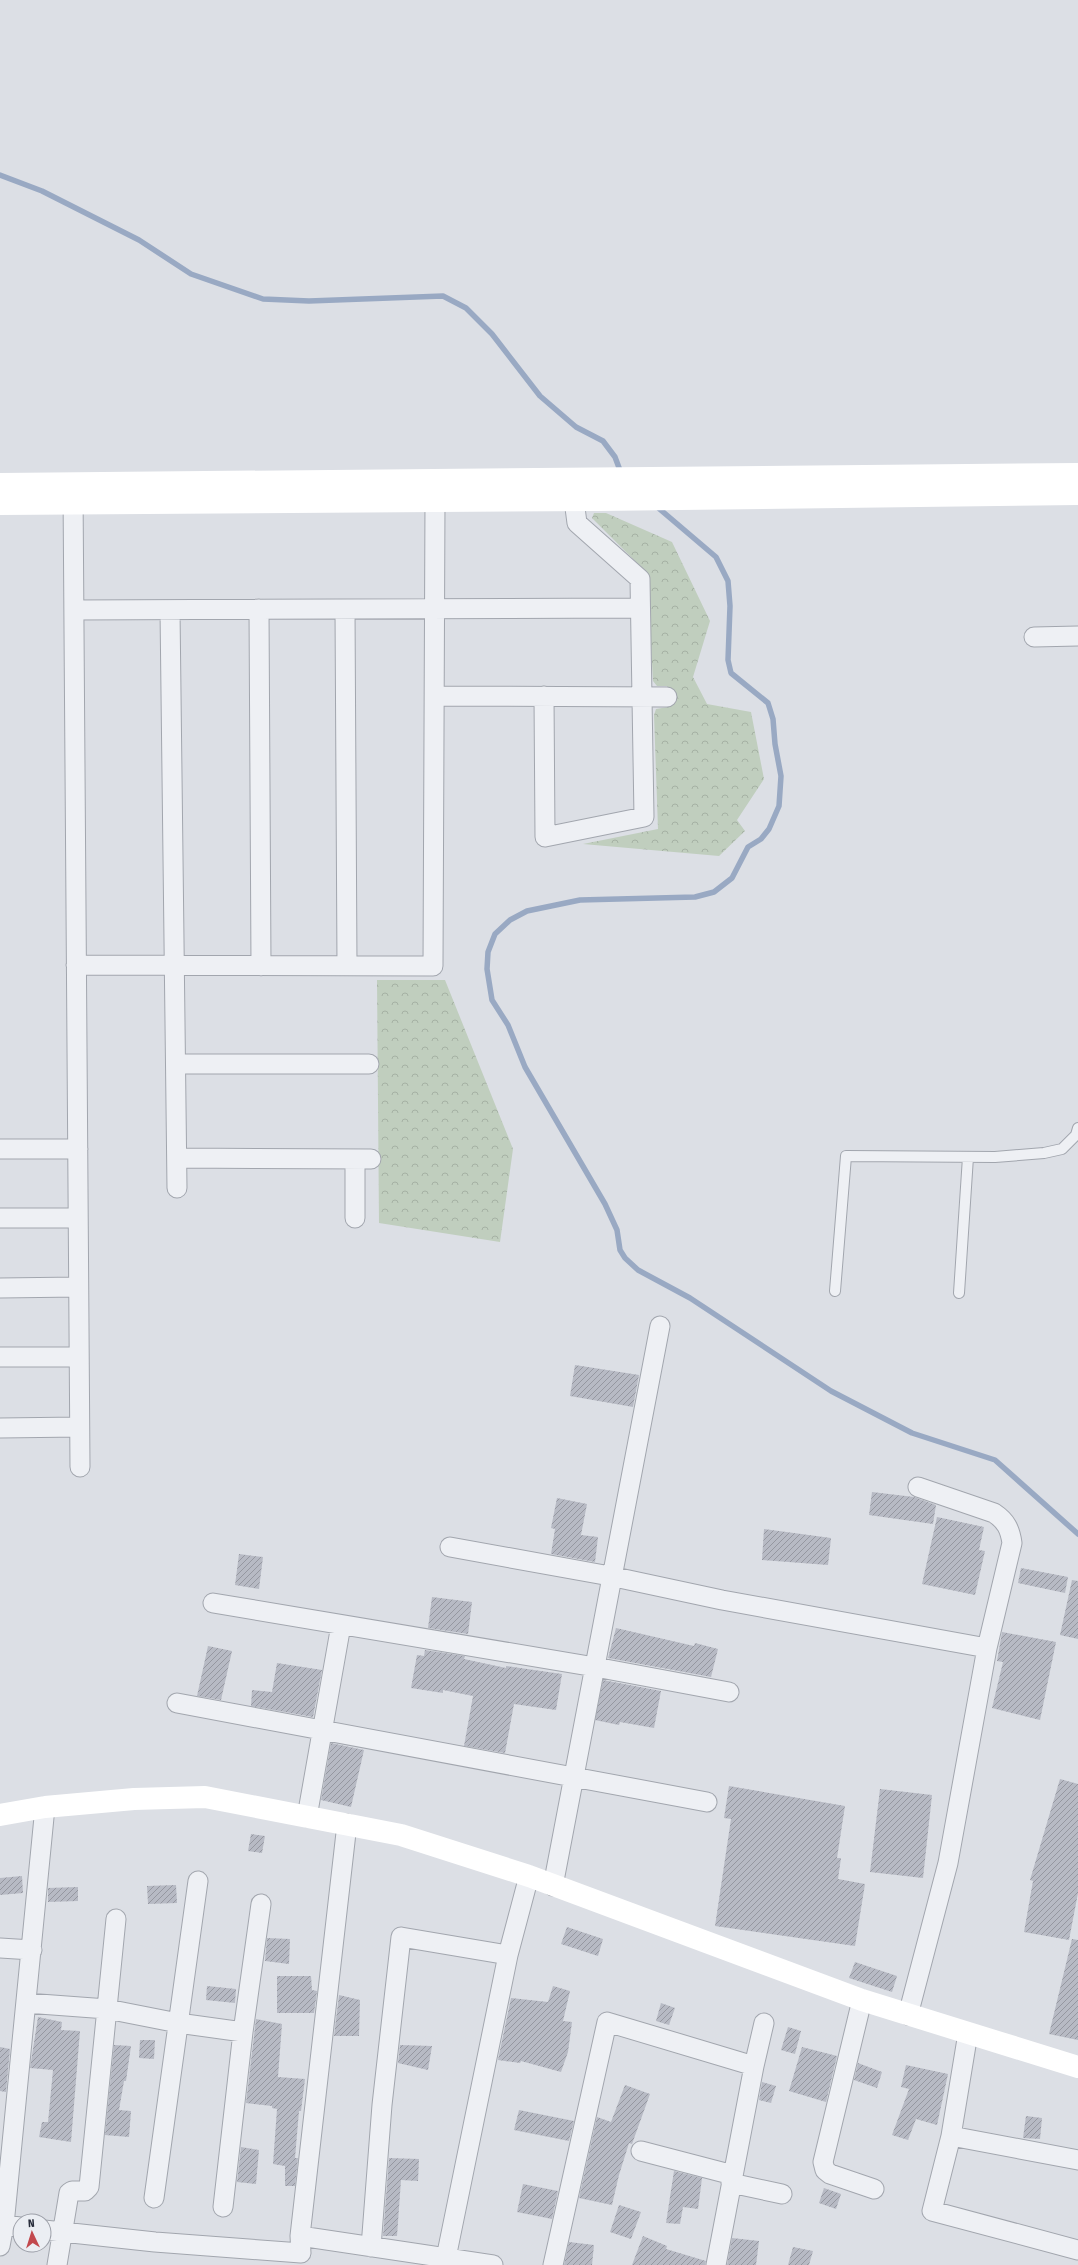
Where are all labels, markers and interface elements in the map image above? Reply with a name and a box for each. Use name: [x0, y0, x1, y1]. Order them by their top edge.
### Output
north arrow: [12, 2213, 52, 2253]
text: N: [28, 2217, 35, 2230]

